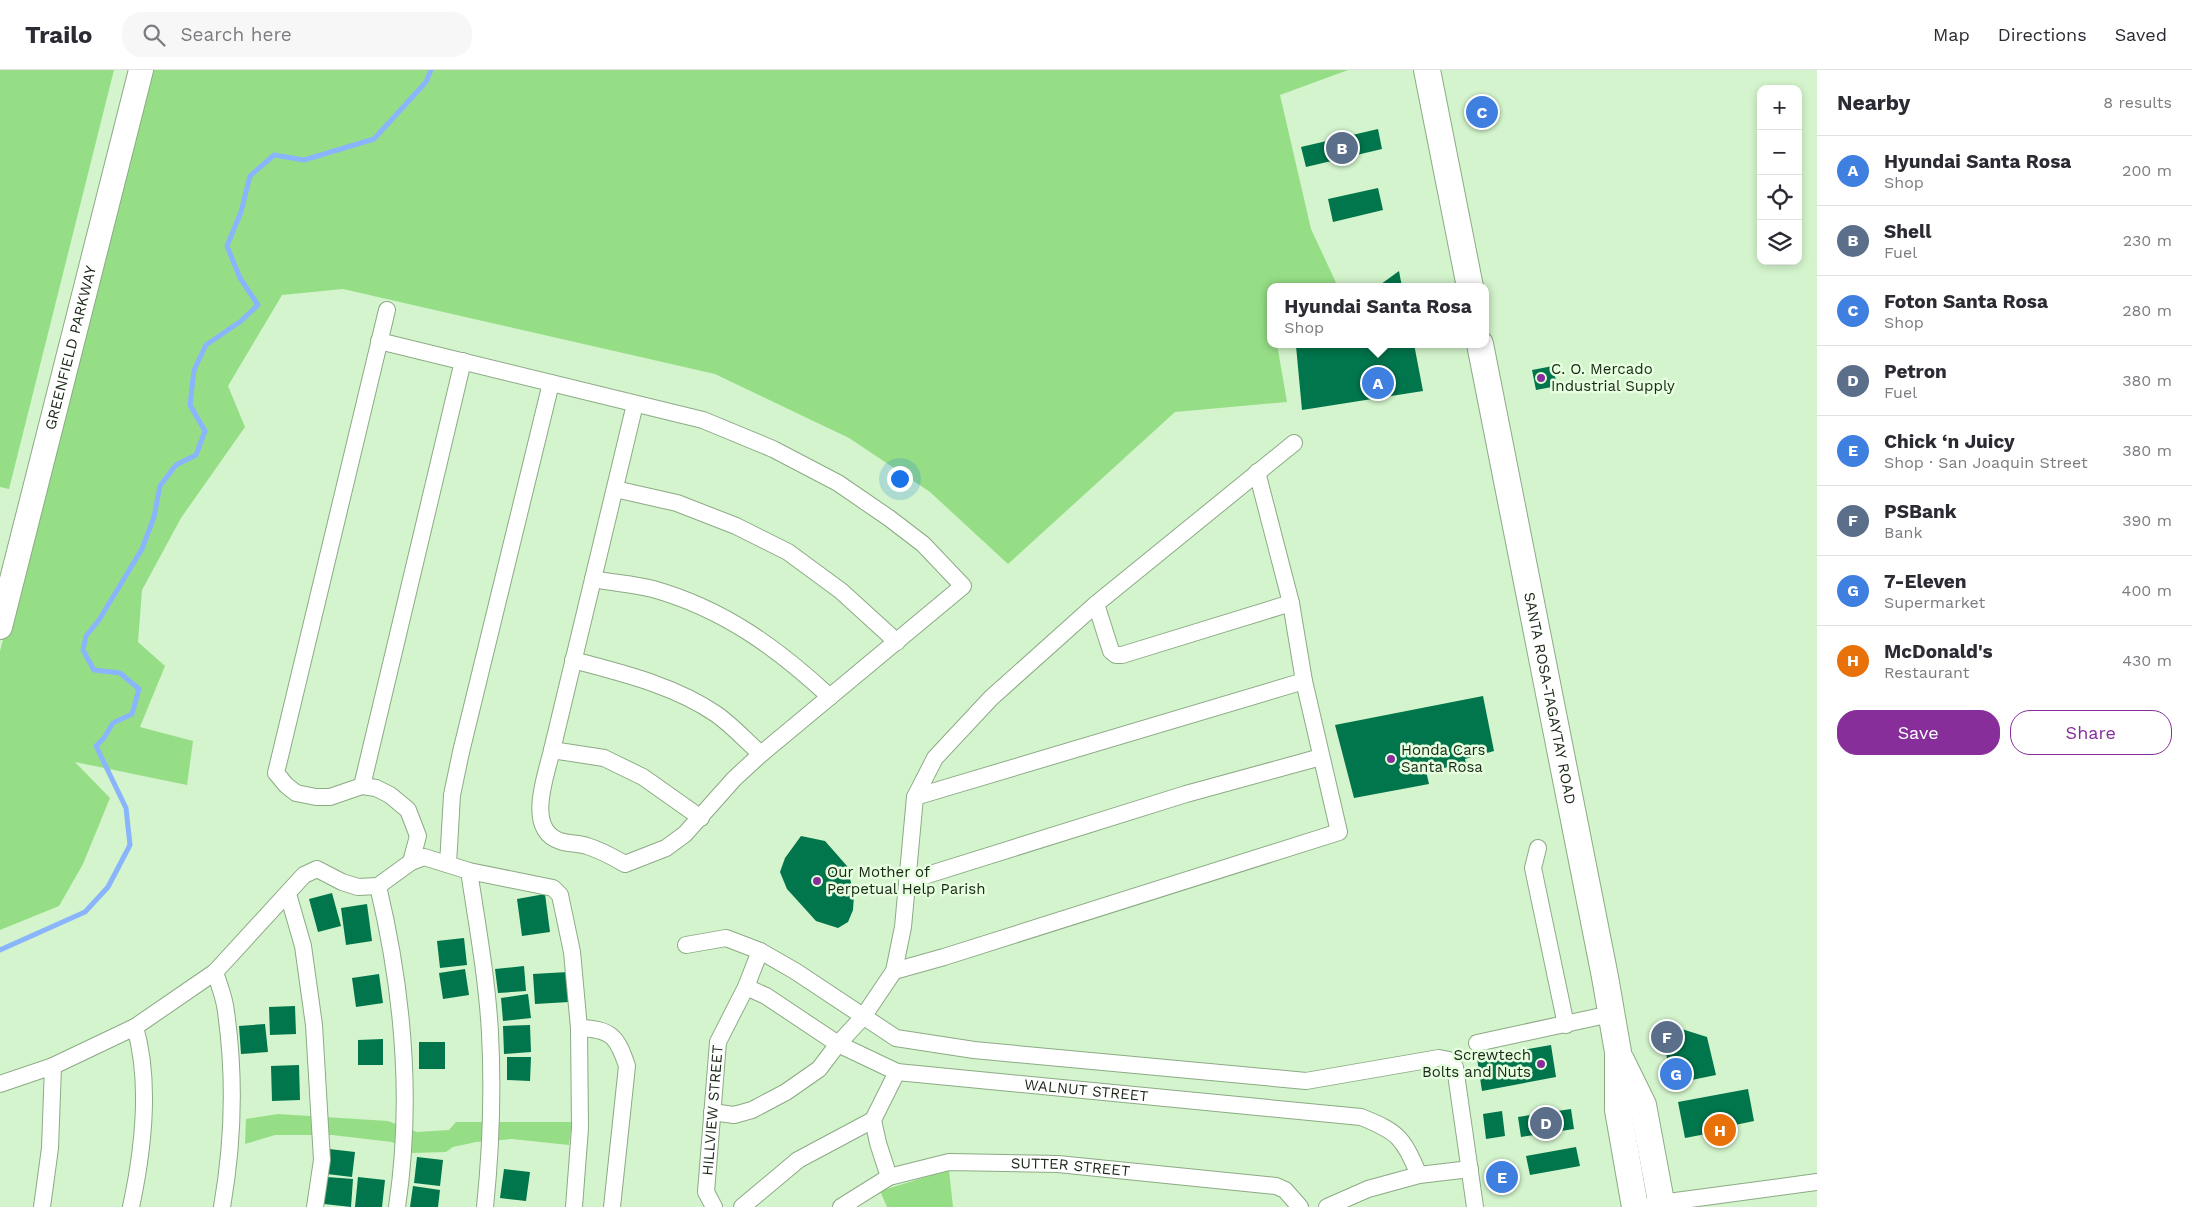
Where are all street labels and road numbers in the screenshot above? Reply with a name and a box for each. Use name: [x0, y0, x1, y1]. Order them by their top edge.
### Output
street label: GREENFIELD PARKWAY: [41, 263, 100, 432]
street label: SANTA ROSA-TAGAYTAY ROAD: [1520, 590, 1580, 806]
street label: HILLVIEW STREET: [698, 1044, 727, 1176]
street label: WALNUT STREET: [1023, 1075, 1149, 1105]
street label: SUTTER STREET: [1011, 1154, 1131, 1180]

